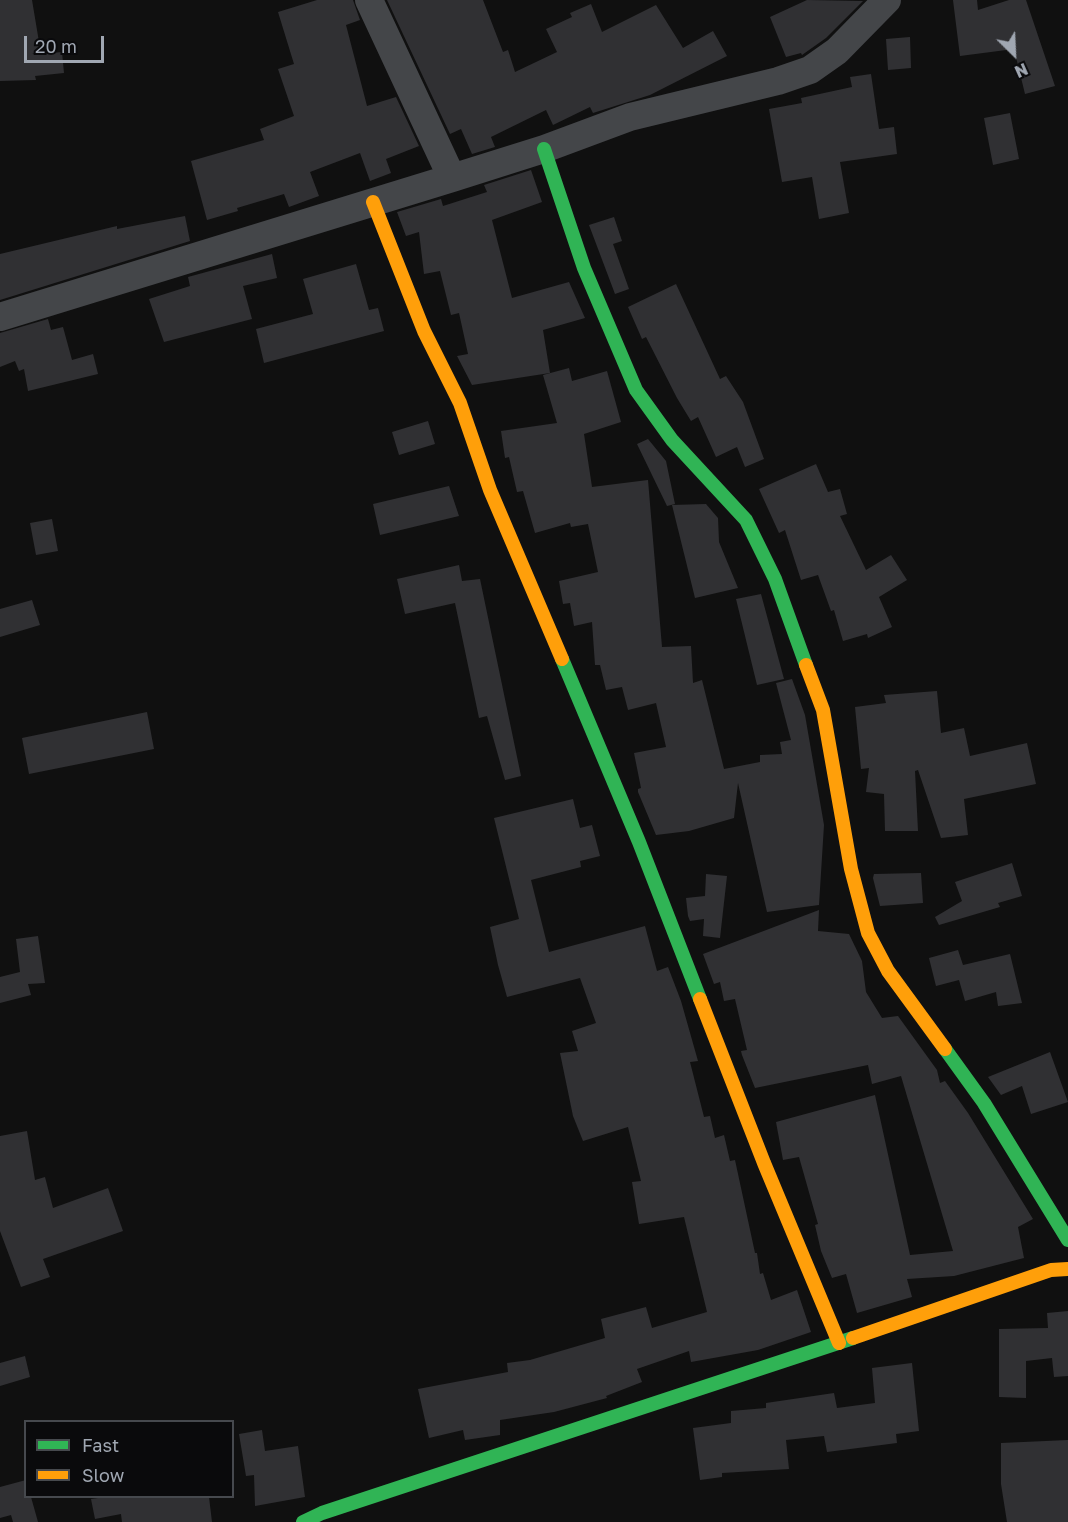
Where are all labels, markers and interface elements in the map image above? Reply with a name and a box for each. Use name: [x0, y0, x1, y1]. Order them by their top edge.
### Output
scale bar: [27, 24, 106, 62]
north arrow: [984, 24, 1044, 84]
text: 20 m: [35, 35, 77, 57]
text: N: [1012, 59, 1031, 82]
legend: [24, 1420, 234, 1498]
text: Fast: [82, 1434, 119, 1456]
text: Slow: [82, 1464, 124, 1486]

